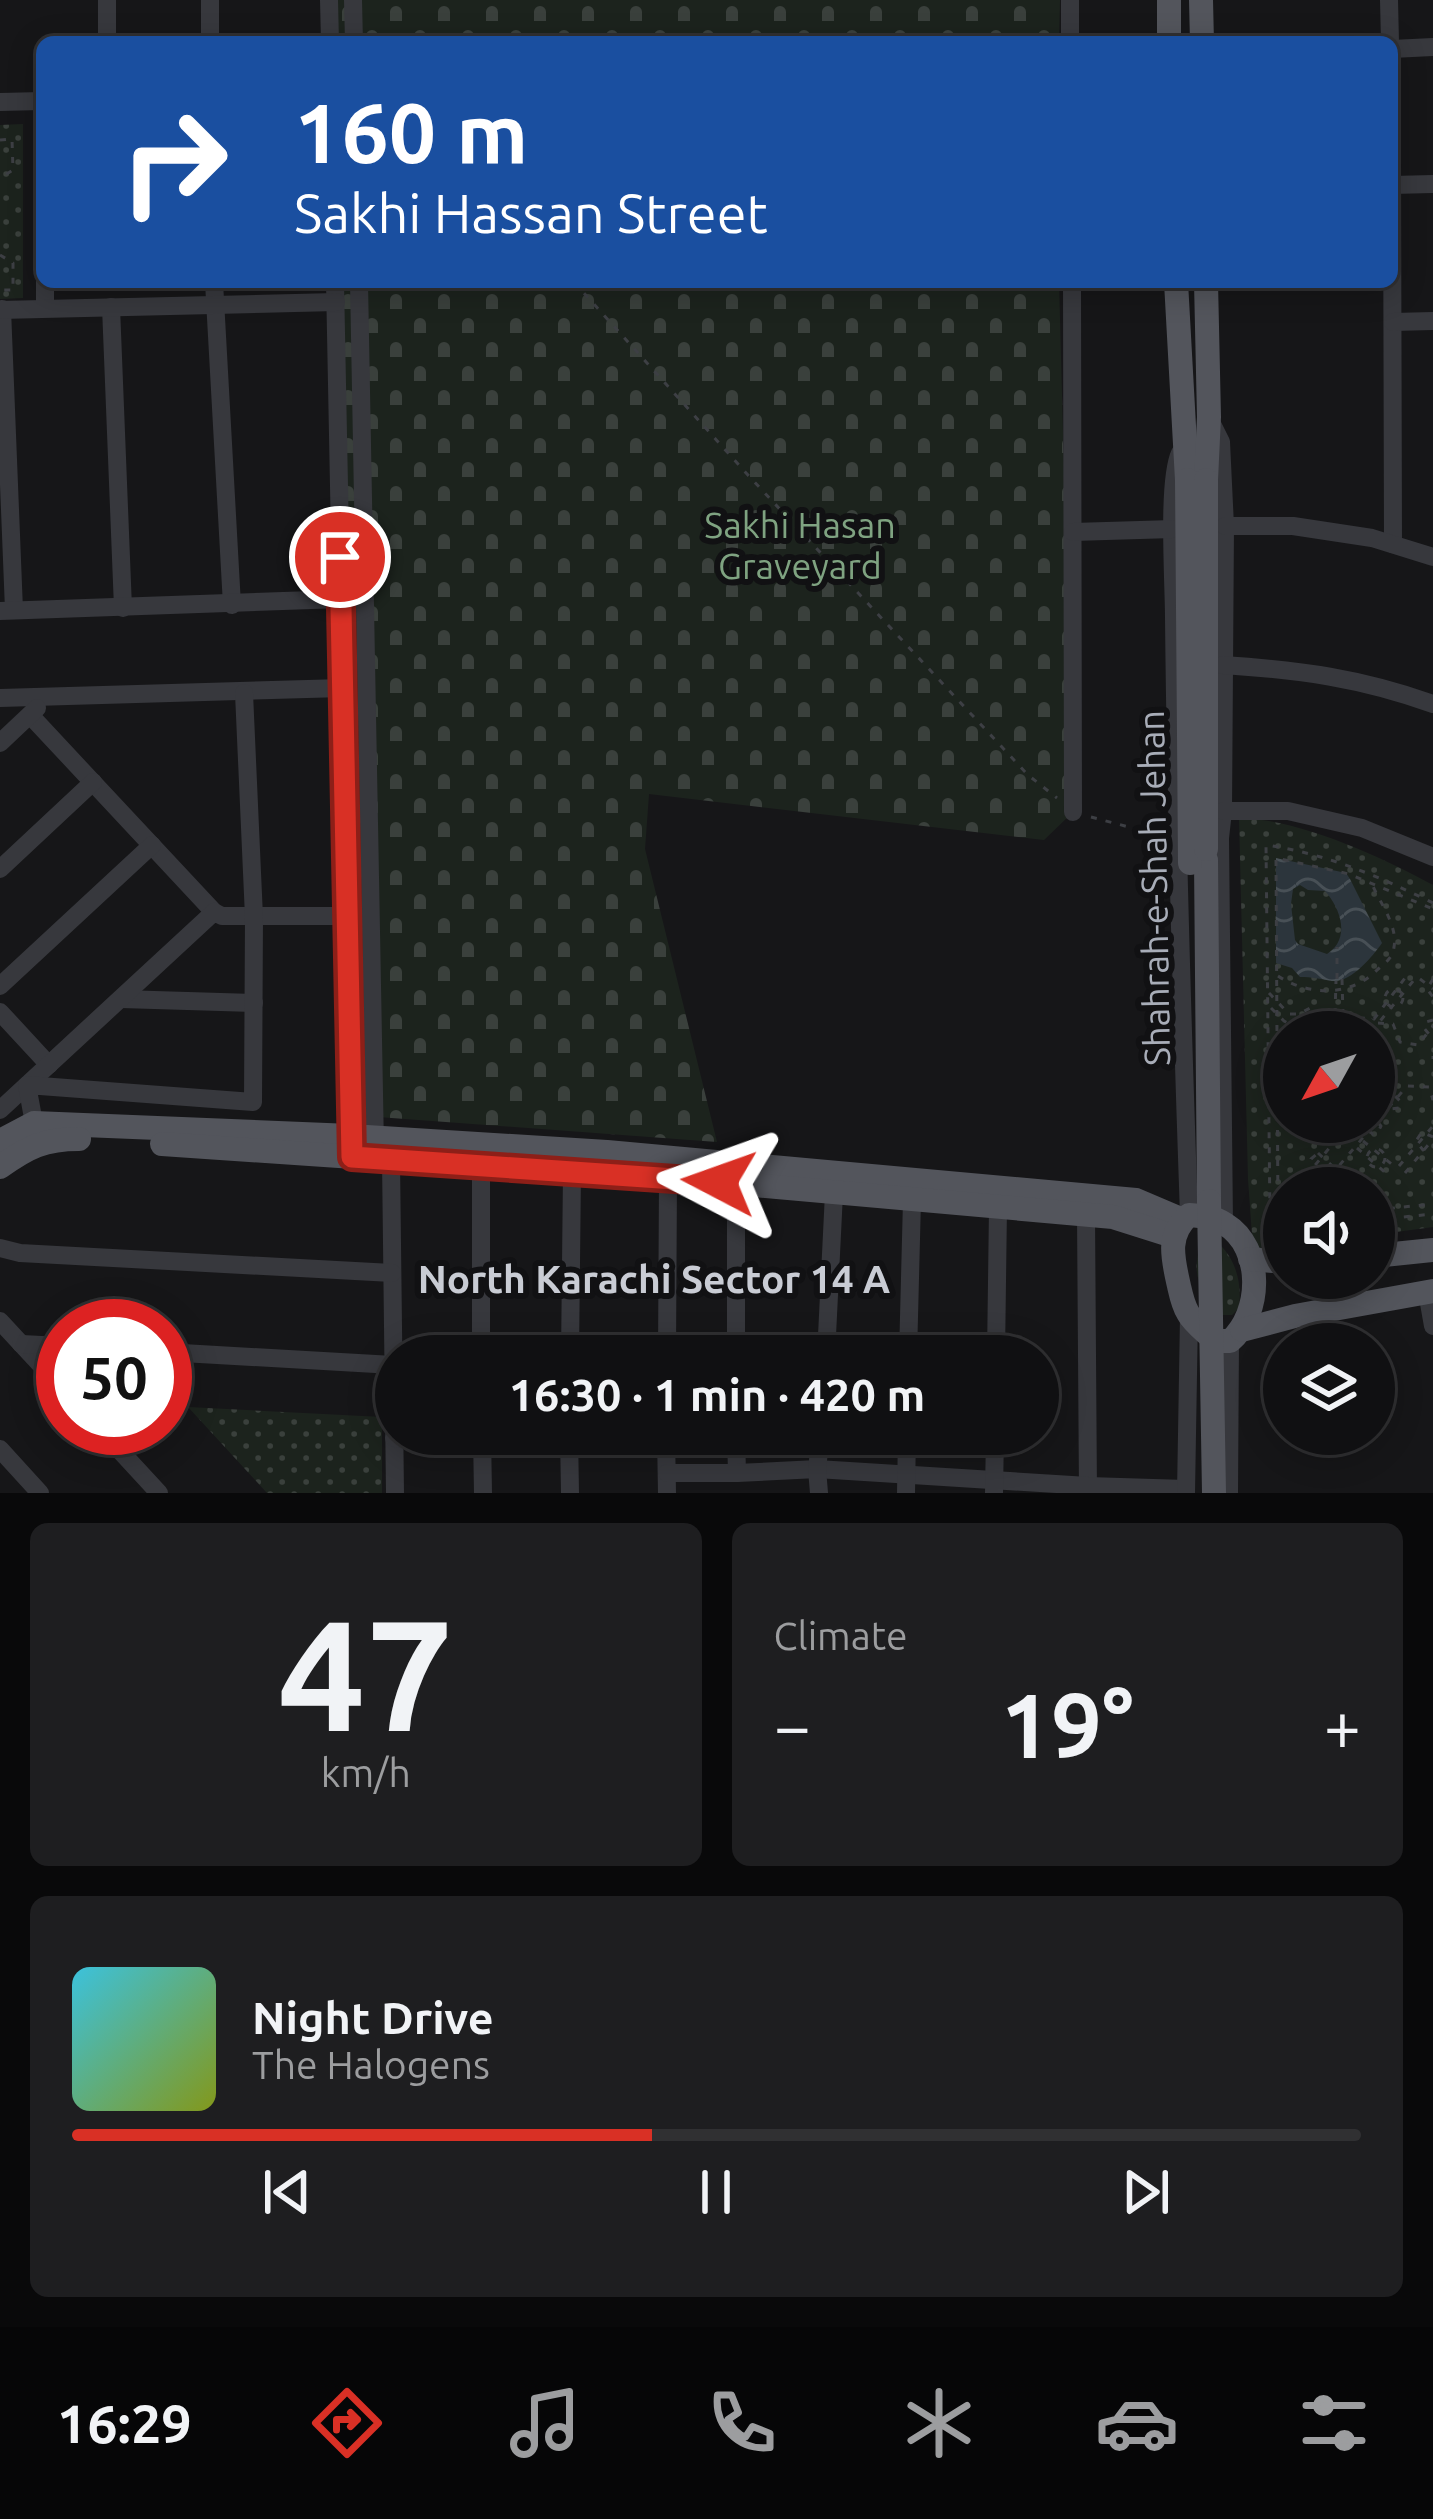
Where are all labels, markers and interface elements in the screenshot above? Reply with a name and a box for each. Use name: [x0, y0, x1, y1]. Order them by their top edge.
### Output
icon: right: [96, 84, 252, 240]
text: 160 m: [294, 85, 528, 179]
text: Sakhi Hassan Street: [294, 183, 768, 243]
park label: Sakhi Hasan Graveyard: [704, 504, 896, 586]
pin: [289, 506, 391, 608]
icon: arrive: [307, 524, 373, 590]
street label: Shahrah-e-Shah Jehan: [1130, 710, 1177, 1066]
north arrow: [1263, 1011, 1395, 1143]
map controls: [1263, 1011, 1395, 1455]
position arrow: [656, 1119, 782, 1245]
button: sound: [1263, 1167, 1395, 1299]
district label: North Karachi Sector 14 A: [418, 1257, 891, 1300]
speed limit sign: 50: [36, 1299, 192, 1455]
button: layers: [1263, 1323, 1395, 1455]
text: 16:30 · 1 min · 420 m: [509, 1369, 925, 1420]
text: 47: [278, 1586, 454, 1760]
text: Climate: [774, 1614, 908, 1657]
text: 19°: [1001, 1674, 1134, 1775]
text: −: [774, 1688, 811, 1762]
text: +: [1324, 1688, 1361, 1762]
text: km/h: [321, 1751, 411, 1794]
text: Night Drive: [252, 1992, 494, 2043]
text: The Halogens: [252, 2043, 490, 2086]
icon: previous: [254, 2159, 320, 2225]
icon: pause: [683, 2159, 749, 2225]
icon: next: [1113, 2159, 1179, 2225]
icon: directions: [305, 2381, 389, 2465]
icon: music: [503, 2381, 587, 2465]
icon: phone: [700, 2381, 784, 2465]
icon: climate: [897, 2381, 981, 2465]
icon: car: [1095, 2381, 1179, 2465]
icon: filters: [1292, 2381, 1376, 2465]
text: 16:29: [57, 2393, 192, 2453]

